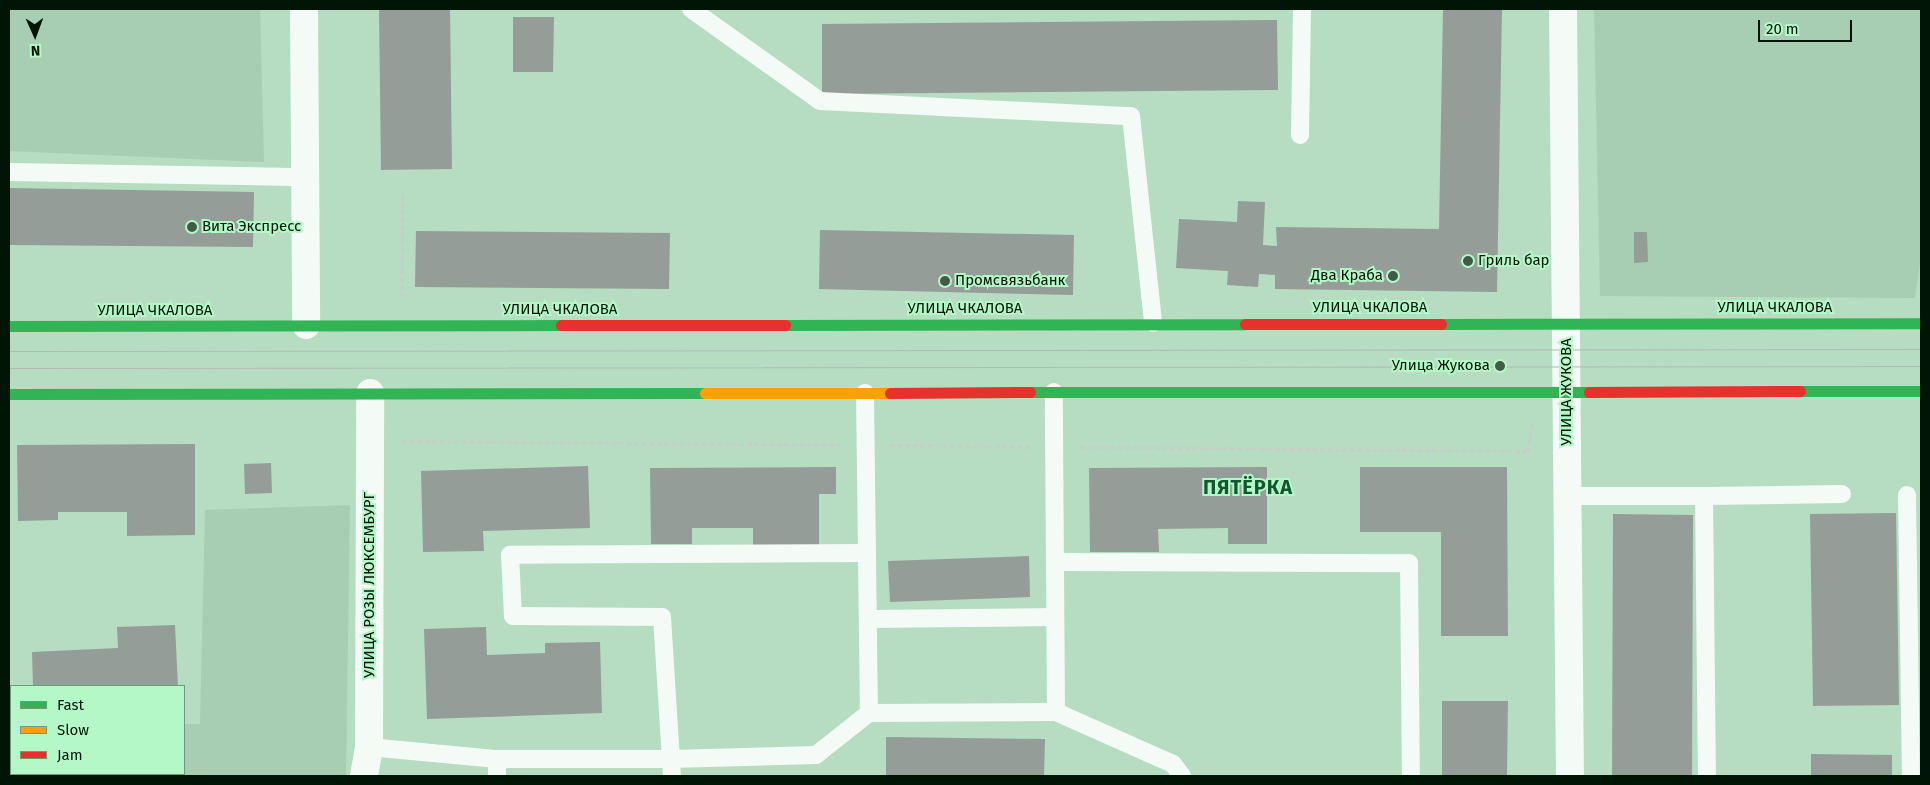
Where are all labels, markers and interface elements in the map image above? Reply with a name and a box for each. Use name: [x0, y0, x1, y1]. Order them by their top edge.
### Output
north arrow: [10, 10, 60, 60]
scale bar: [1760, 10, 1854, 42]
text: 20 m: [1766, 20, 1799, 38]
text: N: [31, 42, 40, 59]
place label: Вита Экспресс: [202, 218, 301, 236]
marker: Вита Экспресс: [186, 221, 198, 233]
place label: Гриль бар: [1478, 252, 1549, 270]
marker: Гриль бар: [1462, 255, 1474, 267]
place label: Два Краба: [1311, 267, 1383, 285]
marker: Два Краба: [1387, 270, 1399, 282]
place label: Промсвязьбанк: [955, 272, 1065, 290]
marker: Промсвязьбанк: [939, 275, 951, 287]
street label: УЛИЦА ЧКАЛОВА: [1313, 299, 1427, 317]
street label: УЛИЦА ЧКАЛОВА: [1718, 299, 1832, 317]
street label: УЛИЦА ЧКАЛОВА: [908, 300, 1022, 318]
street label: УЛИЦА ЧКАЛОВА: [503, 301, 617, 319]
street label: УЛИЦА ЧКАЛОВА: [98, 302, 212, 320]
street label: УЛИЦА ЖУКОВА: [1558, 338, 1576, 446]
place label: Улица Жукова: [1392, 357, 1490, 375]
marker: Улица Жукова: [1494, 360, 1506, 372]
district label: ПЯТЁРКА: [1202, 475, 1294, 499]
street label: УЛИЦА РОЗЫ ЛЮКСЕМБУРГ: [361, 492, 379, 678]
legend: [10, 685, 185, 775]
text: Fast: [57, 696, 84, 714]
text: Slow: [57, 721, 89, 739]
text: Jam: [57, 746, 83, 764]

